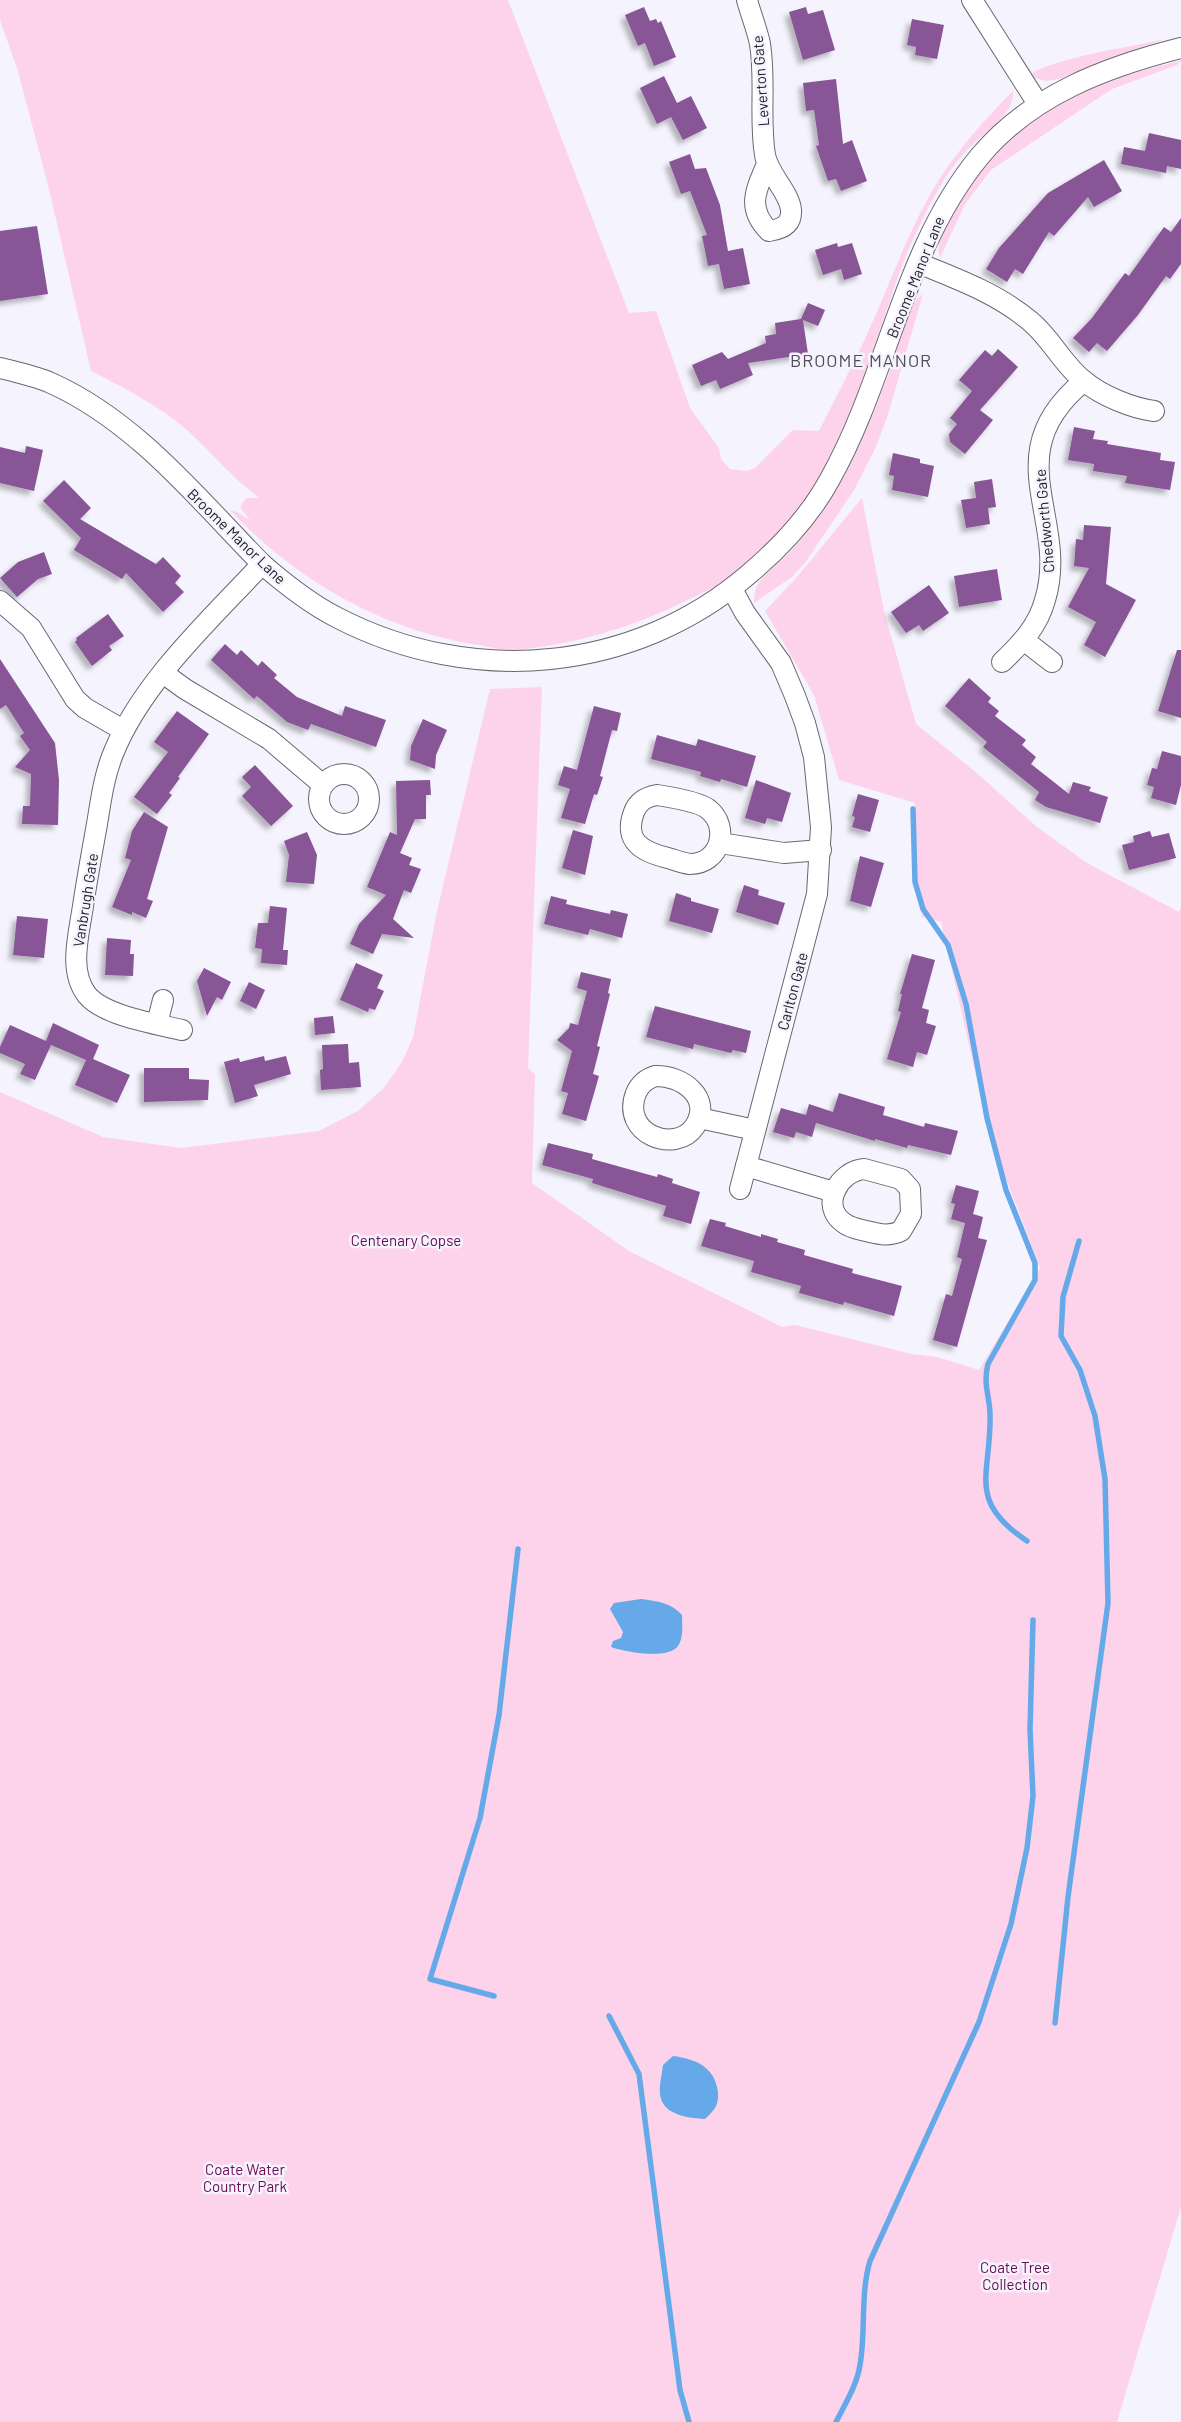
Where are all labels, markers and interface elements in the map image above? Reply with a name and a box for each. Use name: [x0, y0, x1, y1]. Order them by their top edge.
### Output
street label: Leverton Gate: [748, 35, 772, 127]
street label: Broome Manor Lane: [882, 214, 948, 340]
district label: BROOME MANOR: [790, 349, 932, 371]
street label: Chedworth Gate: [1030, 468, 1058, 574]
street label: Broome Manor Lane: [184, 485, 290, 587]
street label: Vanbrugh Gate: [69, 852, 101, 948]
street label: Carlton Gate: [773, 950, 811, 1032]
park label: Centenary Copse: [351, 1231, 461, 1249]
park label: Coate Water Country Park: [203, 2160, 288, 2195]
park label: Coate Tree Collection: [980, 2258, 1050, 2293]

